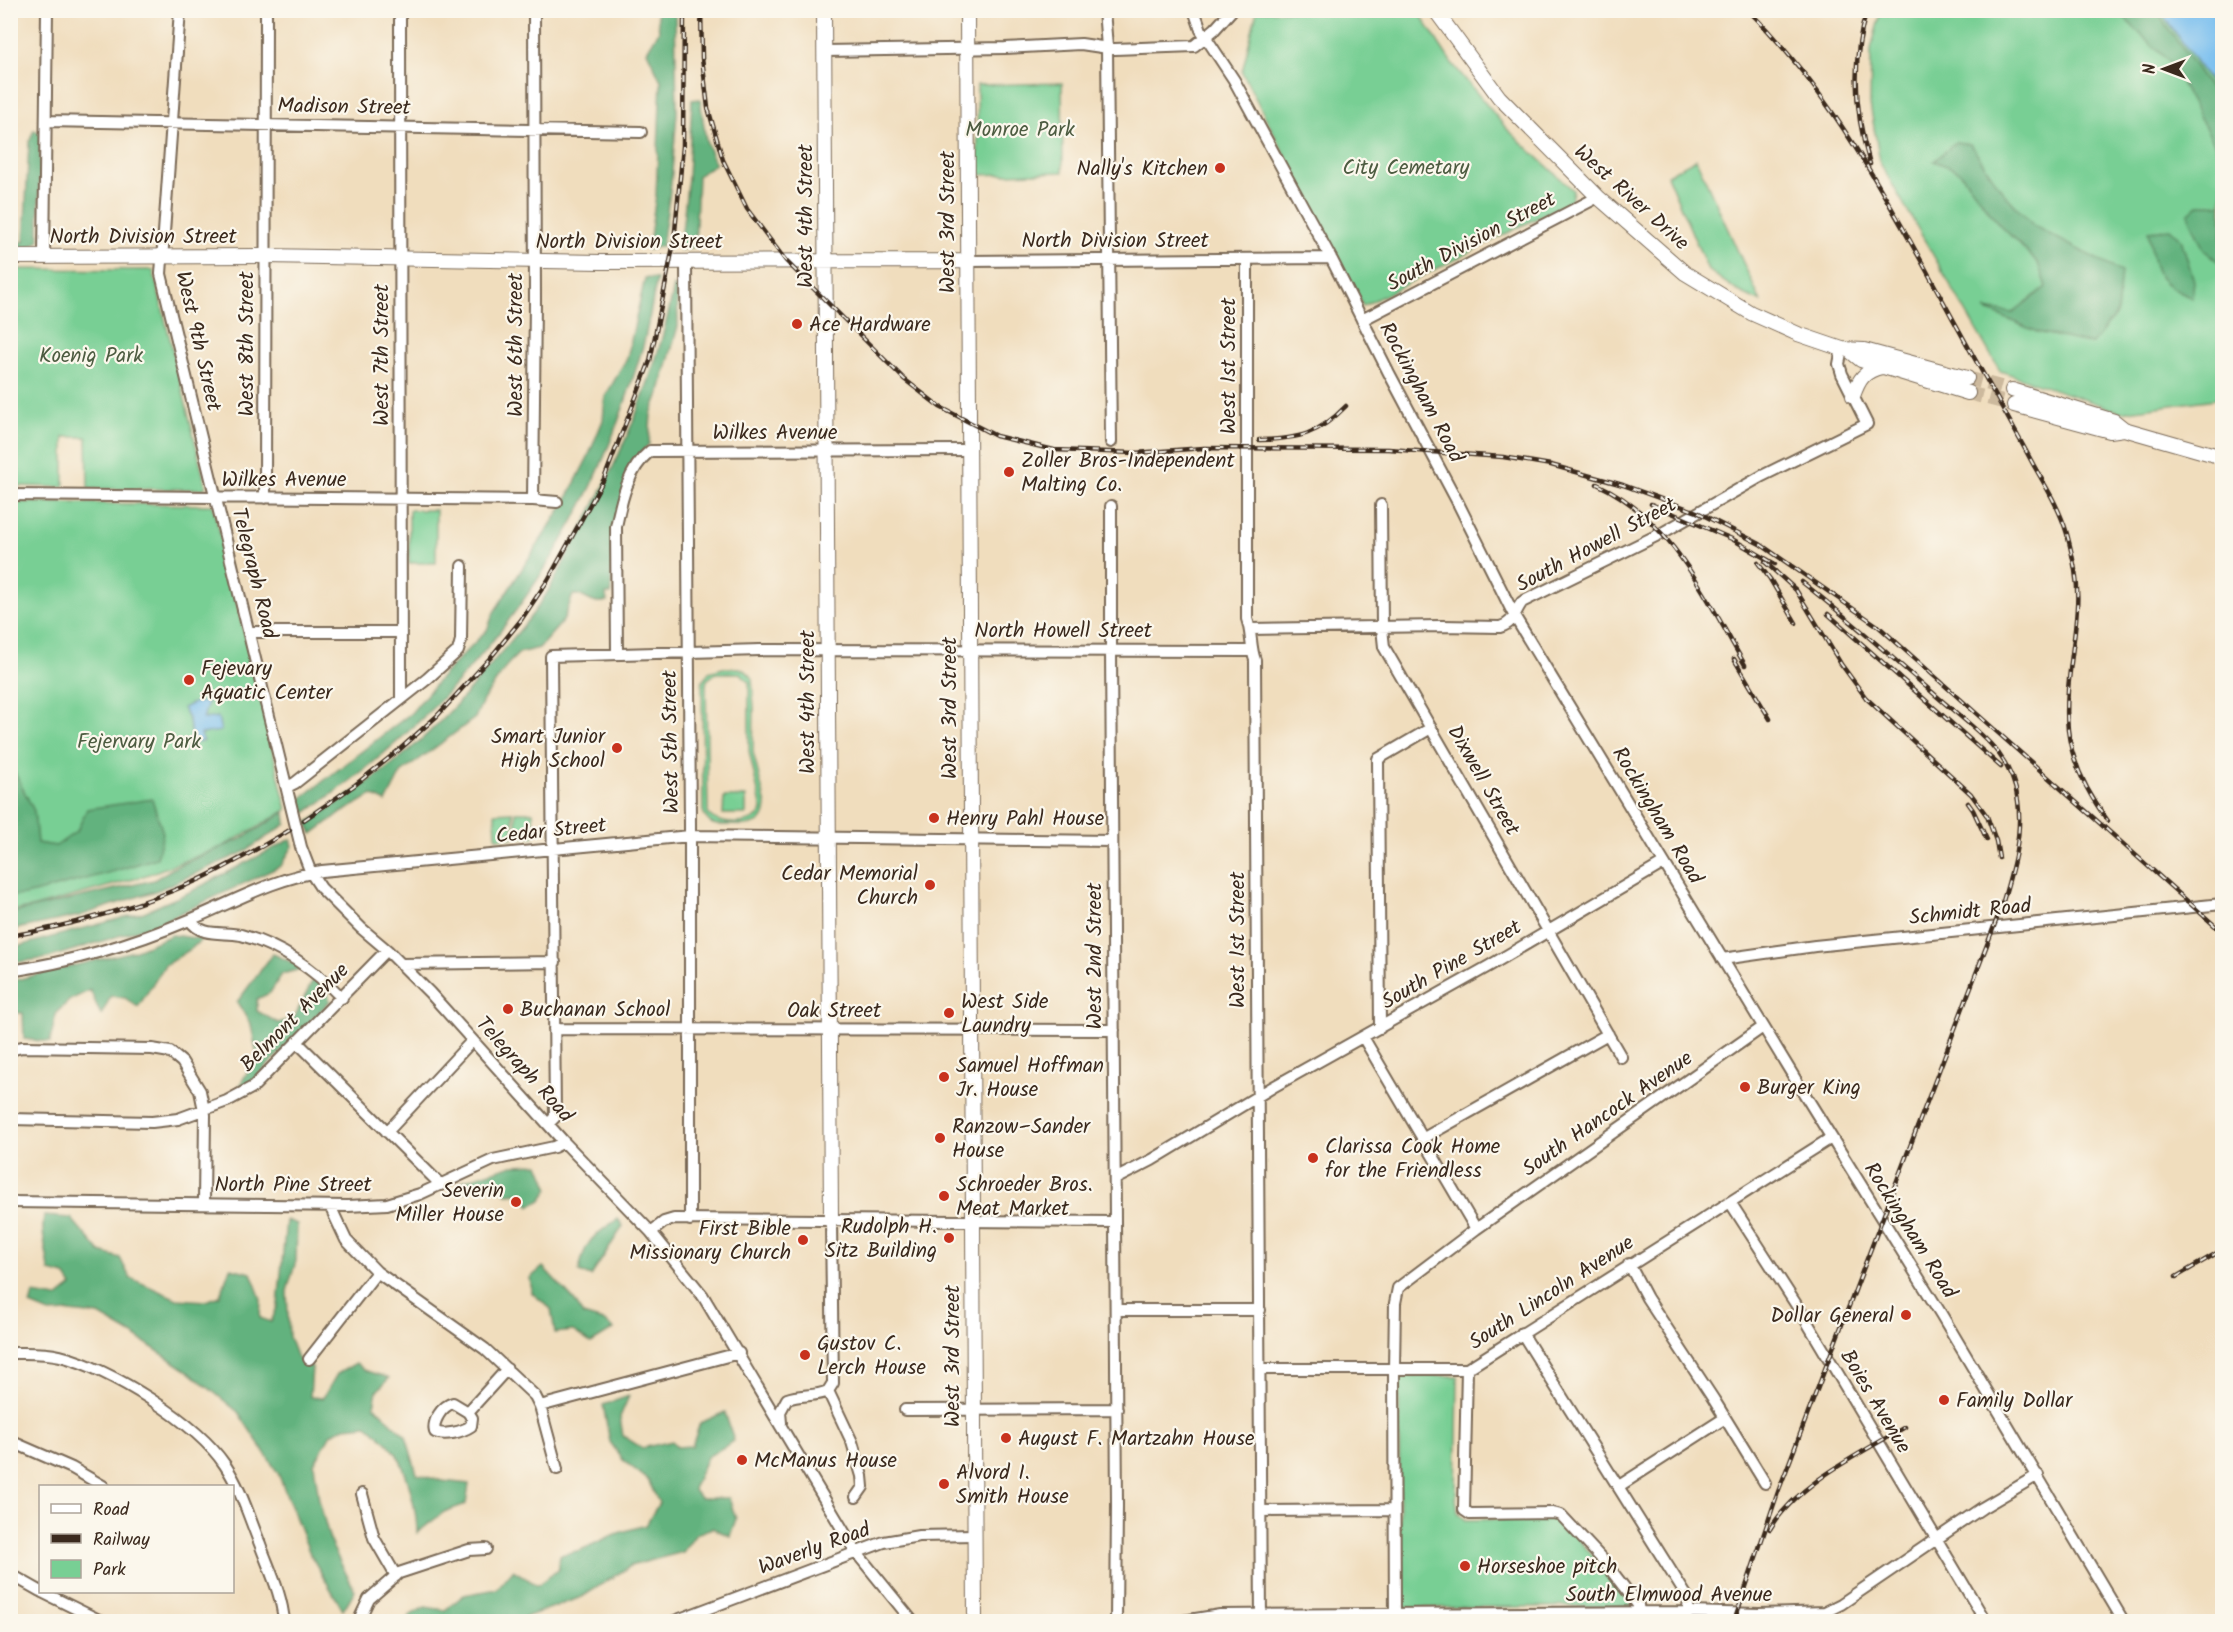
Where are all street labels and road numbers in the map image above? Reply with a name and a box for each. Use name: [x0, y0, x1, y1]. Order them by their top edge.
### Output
street label: Madison Street: [277, 90, 412, 125]
street label: West River Drive: [1566, 137, 1697, 260]
street label: West 4th Street: [790, 143, 823, 288]
street label: West 3rd Street: [932, 150, 965, 293]
street label: South Division Street: [1381, 183, 1563, 301]
street label: North Division Street: [49, 221, 237, 254]
street label: North Division Street: [1021, 225, 1209, 258]
street label: North Division Street: [535, 226, 723, 259]
street label: West 9th Street: [165, 268, 230, 415]
street label: West 8th Street: [231, 271, 264, 417]
street label: West 6th Street: [500, 272, 533, 417]
street label: West 7th Street: [366, 283, 399, 426]
street label: West 1st Street: [1213, 297, 1246, 434]
street label: Rockingham Road: [1370, 316, 1472, 470]
street label: Wilkes Avenue: [712, 417, 838, 450]
street label: Wilkes Avenue: [221, 464, 347, 497]
street label: South Howell Street: [1511, 489, 1684, 602]
street label: Telegraph Road: [221, 504, 286, 643]
street label: North Howell Street: [974, 615, 1153, 648]
street label: West 4th Street: [792, 629, 825, 774]
street label: West 3rd Street: [934, 636, 967, 779]
street label: West 5th Street: [654, 669, 689, 814]
street label: Dixwell Street: [1438, 719, 1528, 843]
street label: Rockingham Road: [1603, 741, 1711, 891]
street label: Cedar Street: [494, 809, 609, 854]
street label: West 1st Street: [1222, 871, 1255, 1008]
street label: West 2nd Street: [1079, 882, 1112, 1029]
street label: Schmidt Road: [1907, 890, 2033, 935]
street label: South Pine Street: [1375, 911, 1529, 1019]
street label: Belmont Avenue: [233, 955, 358, 1081]
street label: Oak Street: [787, 995, 882, 1028]
street label: Telegraph Road: [467, 1009, 581, 1131]
street label: South Hancock Avenue: [1516, 1042, 1700, 1186]
street label: Rockingham Road: [1855, 1156, 1965, 1306]
street label: North Pine Street: [214, 1169, 372, 1202]
street label: South Lincoln Avenue: [1462, 1227, 1642, 1359]
street label: West 3rd Street: [937, 1284, 970, 1427]
street label: Boies Avenue: [1831, 1343, 1919, 1461]
street label: Waverly Road: [754, 1514, 876, 1585]
street label: South Elmwood Avenue: [1566, 1579, 1773, 1612]

